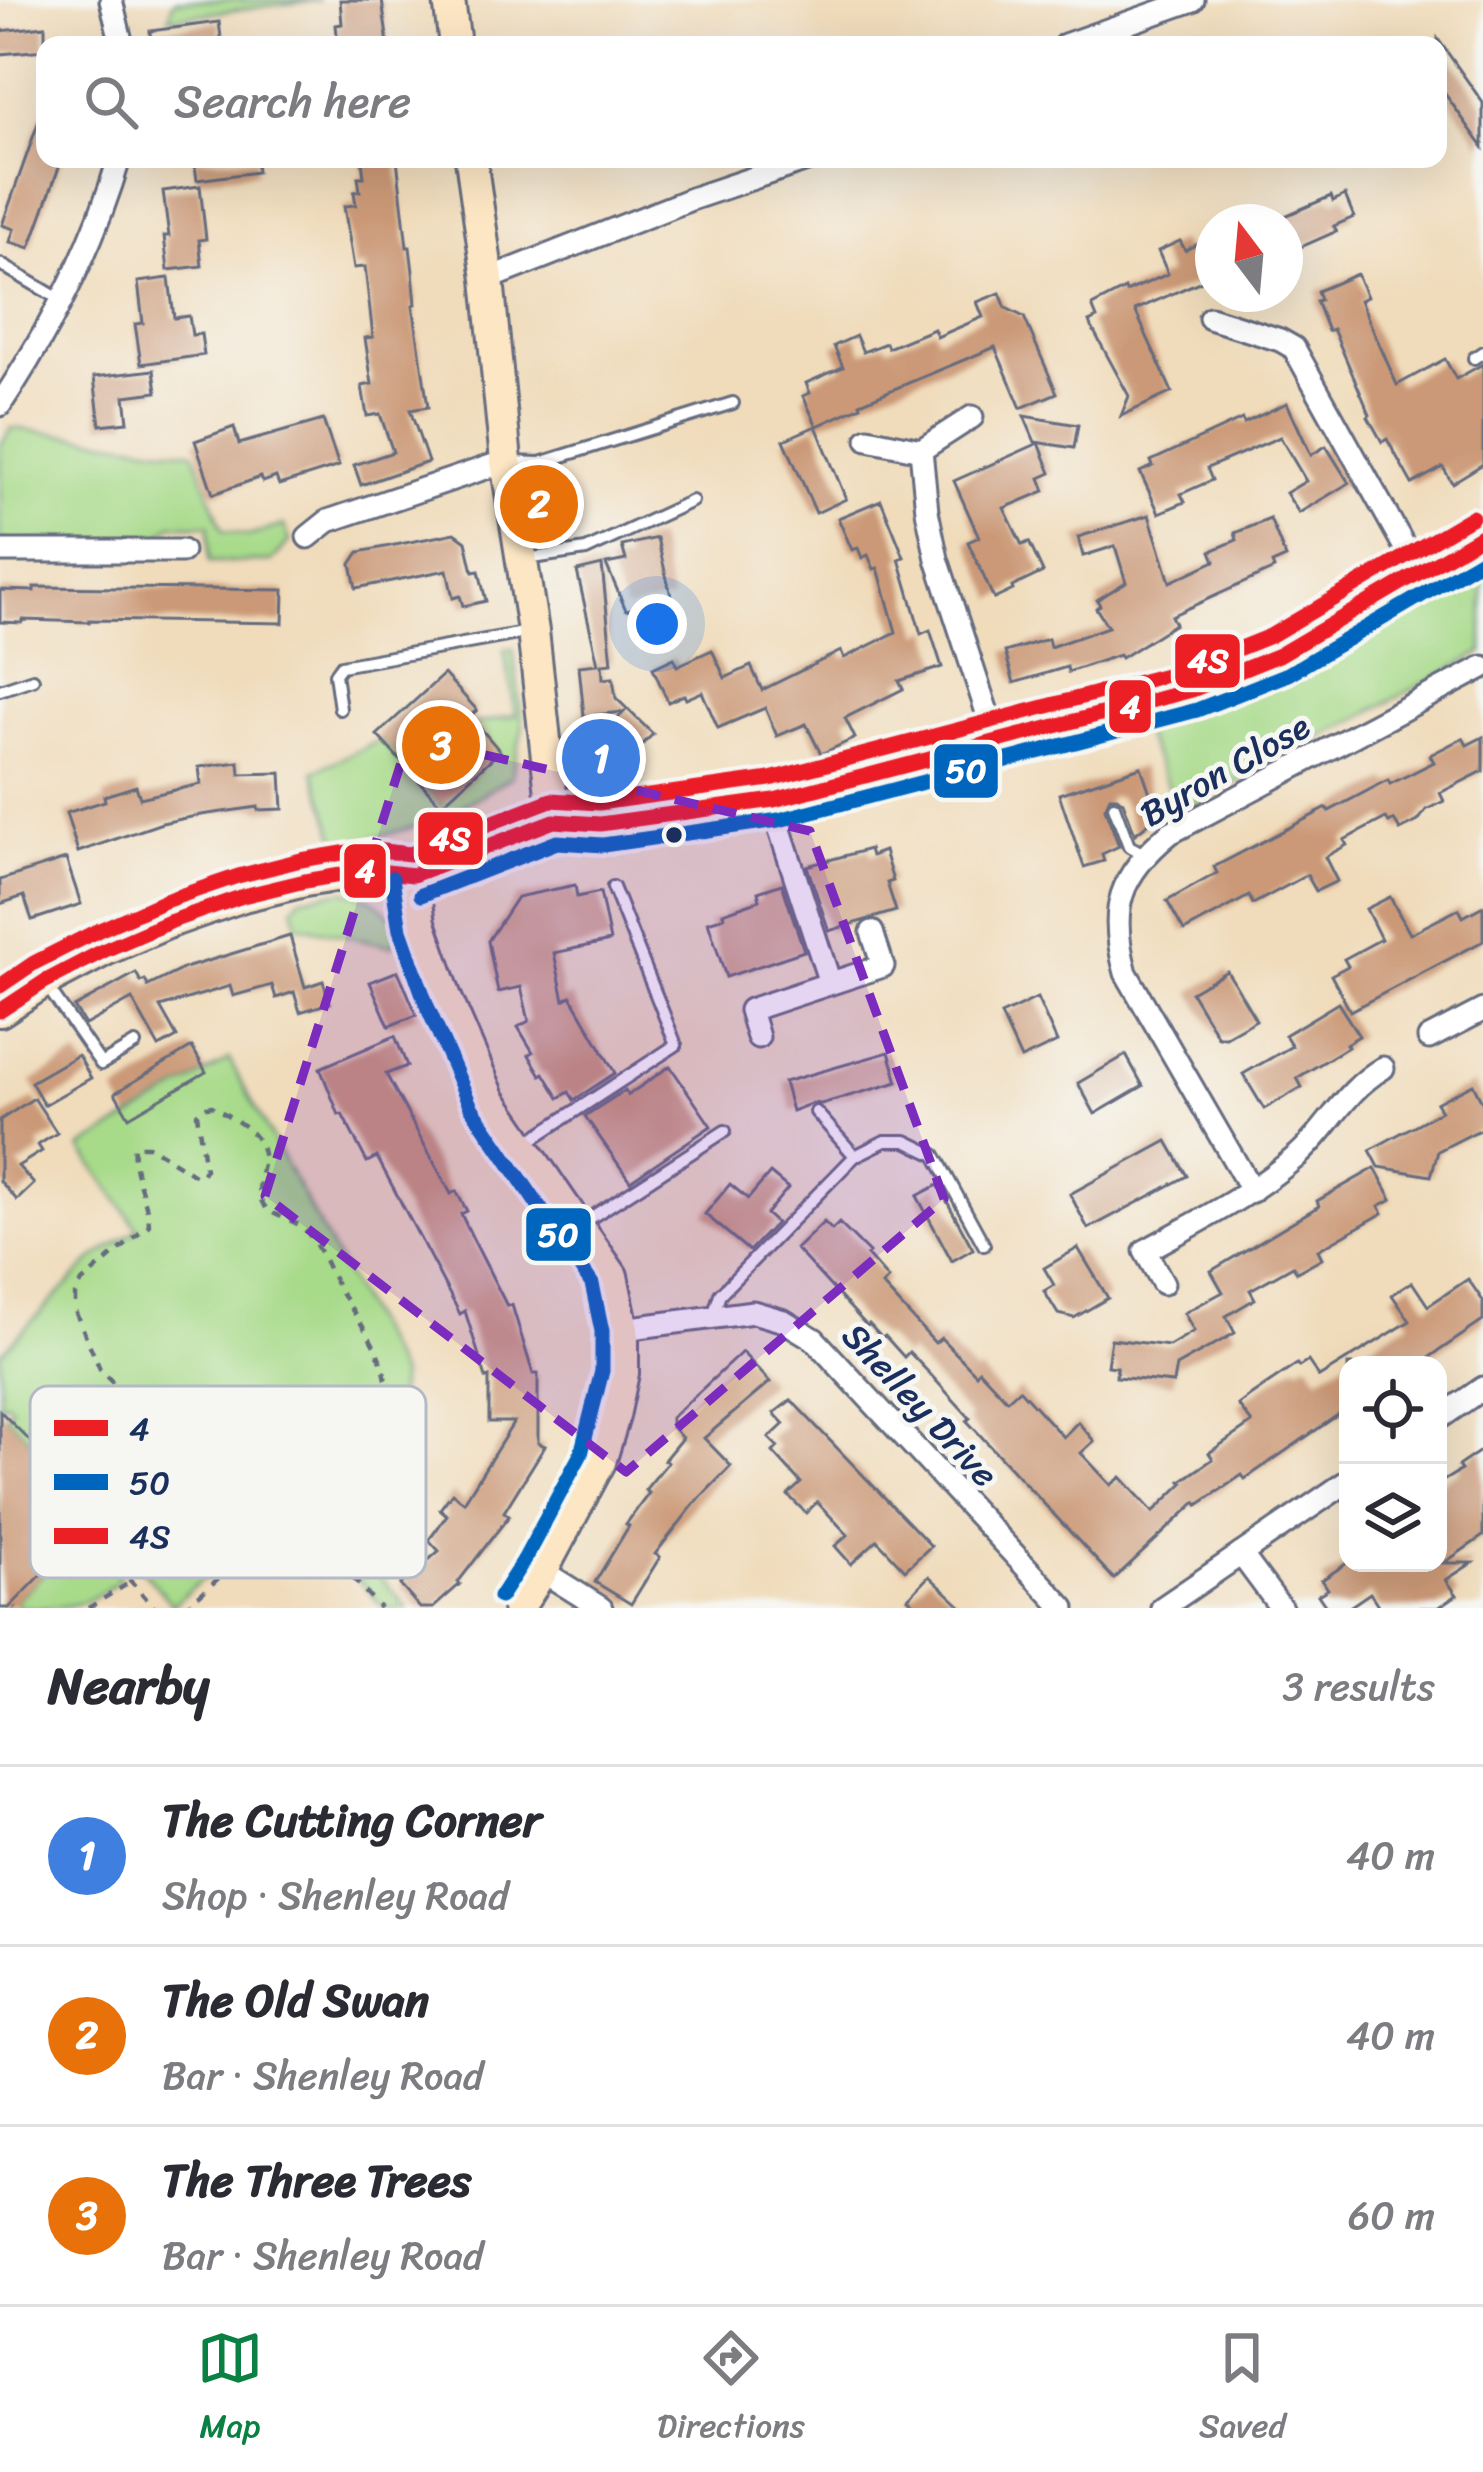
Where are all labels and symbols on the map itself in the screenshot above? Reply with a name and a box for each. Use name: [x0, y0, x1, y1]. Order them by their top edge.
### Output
north arrow: [1195, 204, 1303, 312]
pin: 2: [500, 459, 578, 549]
your location: [627, 594, 687, 654]
line badge: 4S: [1173, 632, 1242, 690]
text: 4S: [1187, 632, 1229, 690]
line badge: 4: [1107, 678, 1153, 735]
text: 4: [1120, 678, 1141, 736]
street label: Byron Close: [1127, 695, 1323, 845]
pin: 3: [402, 700, 480, 790]
pin: 1: [562, 713, 640, 803]
line badge: 50: [932, 742, 1000, 800]
text: 50: [945, 742, 987, 800]
line badge: 4S: [416, 810, 485, 867]
text: 4S: [429, 810, 471, 868]
unlabelled marker: [663, 824, 685, 846]
line badge: 4: [342, 842, 388, 900]
text: 4: [355, 842, 376, 900]
line badge: 50: [524, 1206, 593, 1263]
text: 50: [537, 1206, 579, 1264]
street label: Shelley Drive: [825, 1307, 1015, 1503]
legend: [30, 1386, 426, 1578]
text: 4: [129, 1400, 150, 1458]
text: 50: [129, 1454, 170, 1512]
text: 4S: [129, 1508, 171, 1566]

